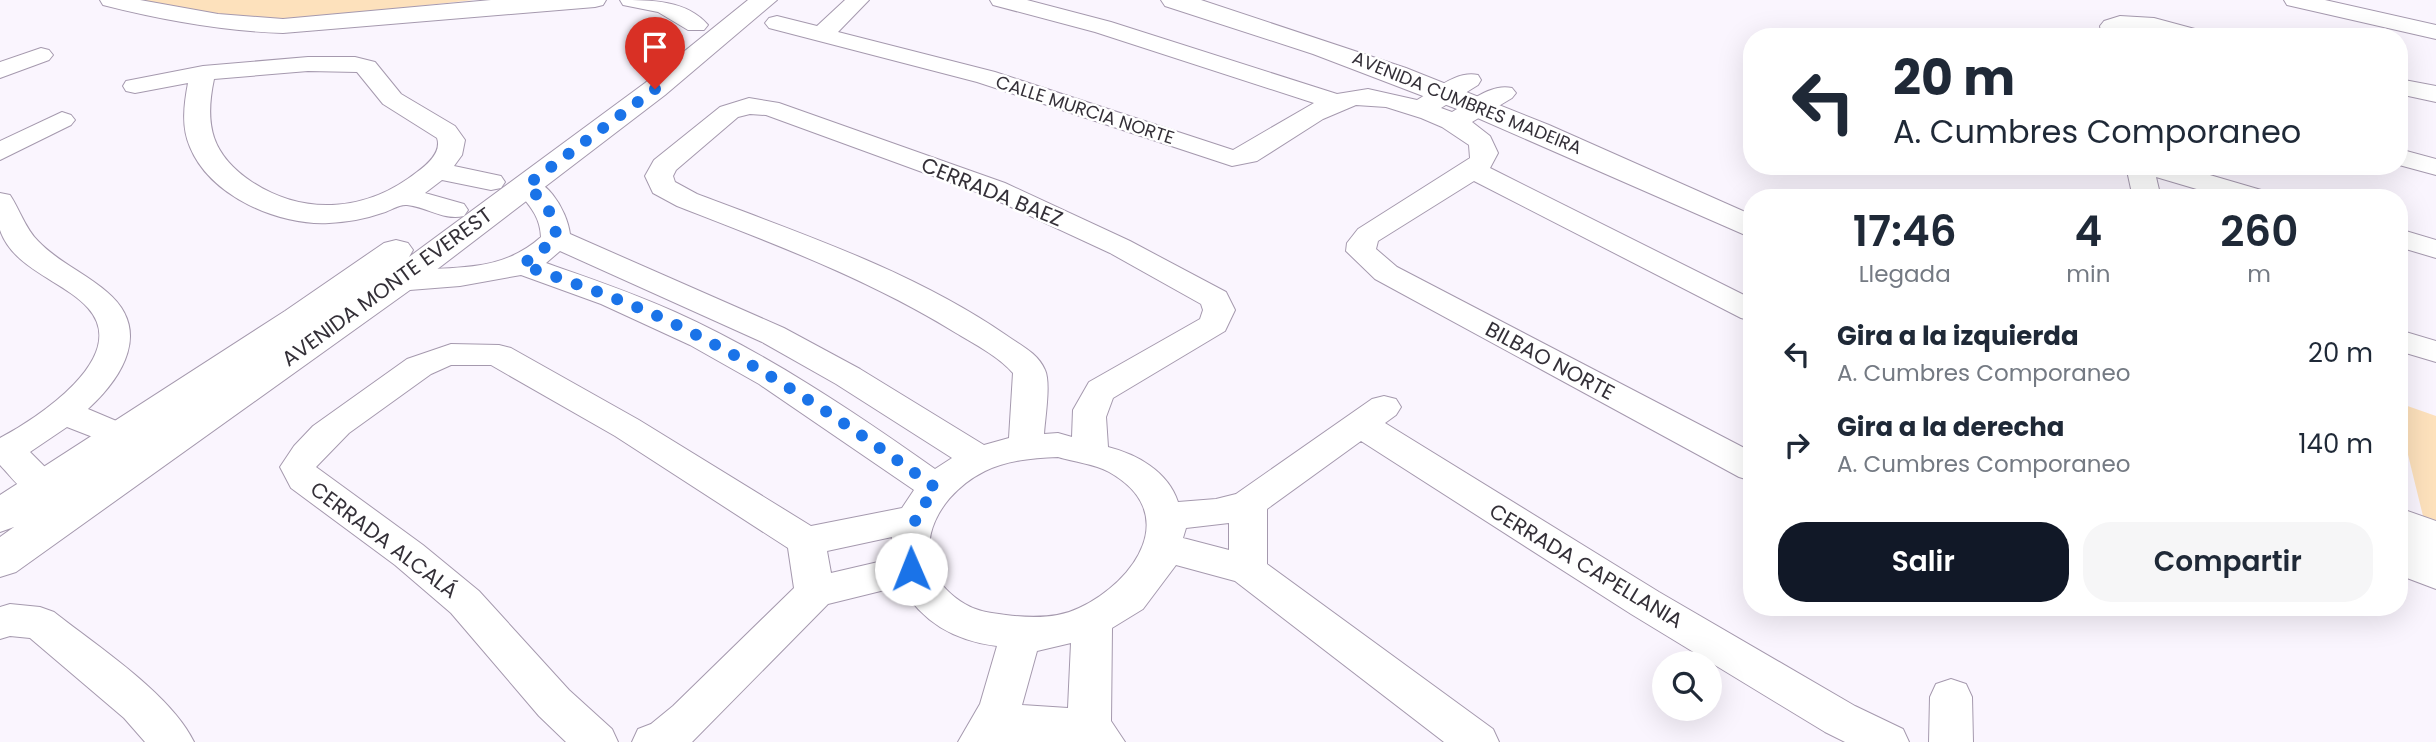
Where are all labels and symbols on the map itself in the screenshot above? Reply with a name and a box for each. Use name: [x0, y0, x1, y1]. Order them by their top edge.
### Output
pin: [625, 17, 685, 89]
street label: AVENIDA CUMBRES MADEIRA: [1349, 45, 1586, 160]
street label: CALLE MURCIA NORTE: [993, 69, 1178, 150]
street label: CERRADA BAEZ: [917, 150, 1067, 233]
street label: AVENIDA MONTE EVEREST: [276, 200, 498, 373]
street label: BILBAO NORTE: [1481, 314, 1620, 407]
street label: CERRADA ALCALÁ: [304, 474, 464, 605]
street label: CERRADA CAPELLANIA: [1484, 496, 1688, 635]
position arrow: [874, 532, 948, 606]

